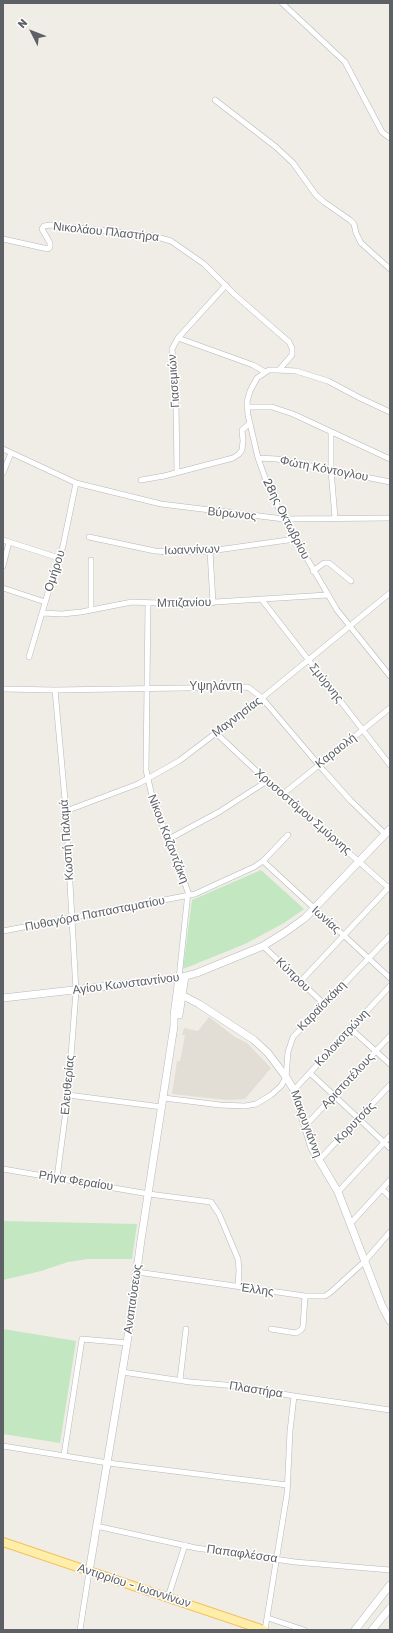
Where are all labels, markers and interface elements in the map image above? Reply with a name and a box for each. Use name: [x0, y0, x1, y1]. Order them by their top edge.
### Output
north arrow: [12, 12, 52, 52]
text: N: [15, 16, 30, 31]
street label: Νικολάου Πλαστήρα: [52, 219, 160, 245]
street label: Γιασεμιών: [165, 354, 183, 408]
street label: Φώτη Κόντογλου: [278, 453, 370, 485]
street label: 28ης Οκτωβρίου: [259, 476, 313, 562]
street label: Βύρωνος: [207, 504, 257, 524]
street label: Ιωαννίνων: [164, 542, 220, 558]
street label: Ομήρου: [42, 548, 68, 594]
street label: Μπιζανίου: [157, 595, 211, 611]
street label: Σμύρνης: [306, 661, 346, 705]
street label: Υψηλάντη: [189, 680, 243, 694]
street label: Μαγνησίας: [209, 694, 265, 740]
street label: Καραολή: [313, 731, 359, 771]
street label: Χρυσοστόμου Σμύρνης: [252, 766, 354, 858]
street label: Νίκου Καζαντζάκη: [144, 792, 192, 886]
street label: Κωστή Παλαμά: [57, 799, 77, 881]
street label: Πυθαγόρα Παπασταματίου: [24, 893, 166, 935]
street label: Ιωνίας: [309, 903, 343, 937]
street label: Κύπρου: [273, 955, 313, 995]
street label: Αγίου Κωνσταντίνου: [72, 970, 180, 998]
street label: Καραϊσκάκη: [295, 978, 349, 1034]
street label: Κολοκοτρώνη: [312, 1006, 372, 1070]
street label: Αριστοτέλους: [319, 1050, 377, 1112]
street label: Ελευθερίας: [58, 1054, 78, 1116]
street label: Μακρυγιάννη: [287, 1088, 325, 1160]
street label: Κορυτσάς: [332, 1099, 378, 1147]
street label: Ρήγα Φεραίου: [38, 1168, 114, 1194]
street label: Αναπαύσεως: [121, 1263, 145, 1335]
street label: Έλλης: [239, 1281, 275, 1299]
street label: Πλαστήρα: [228, 1379, 284, 1401]
street label: Παπαφλέσσα: [206, 1542, 278, 1566]
street label: Αντιρρίου - Ιωαννίνων: [76, 1561, 192, 1611]

